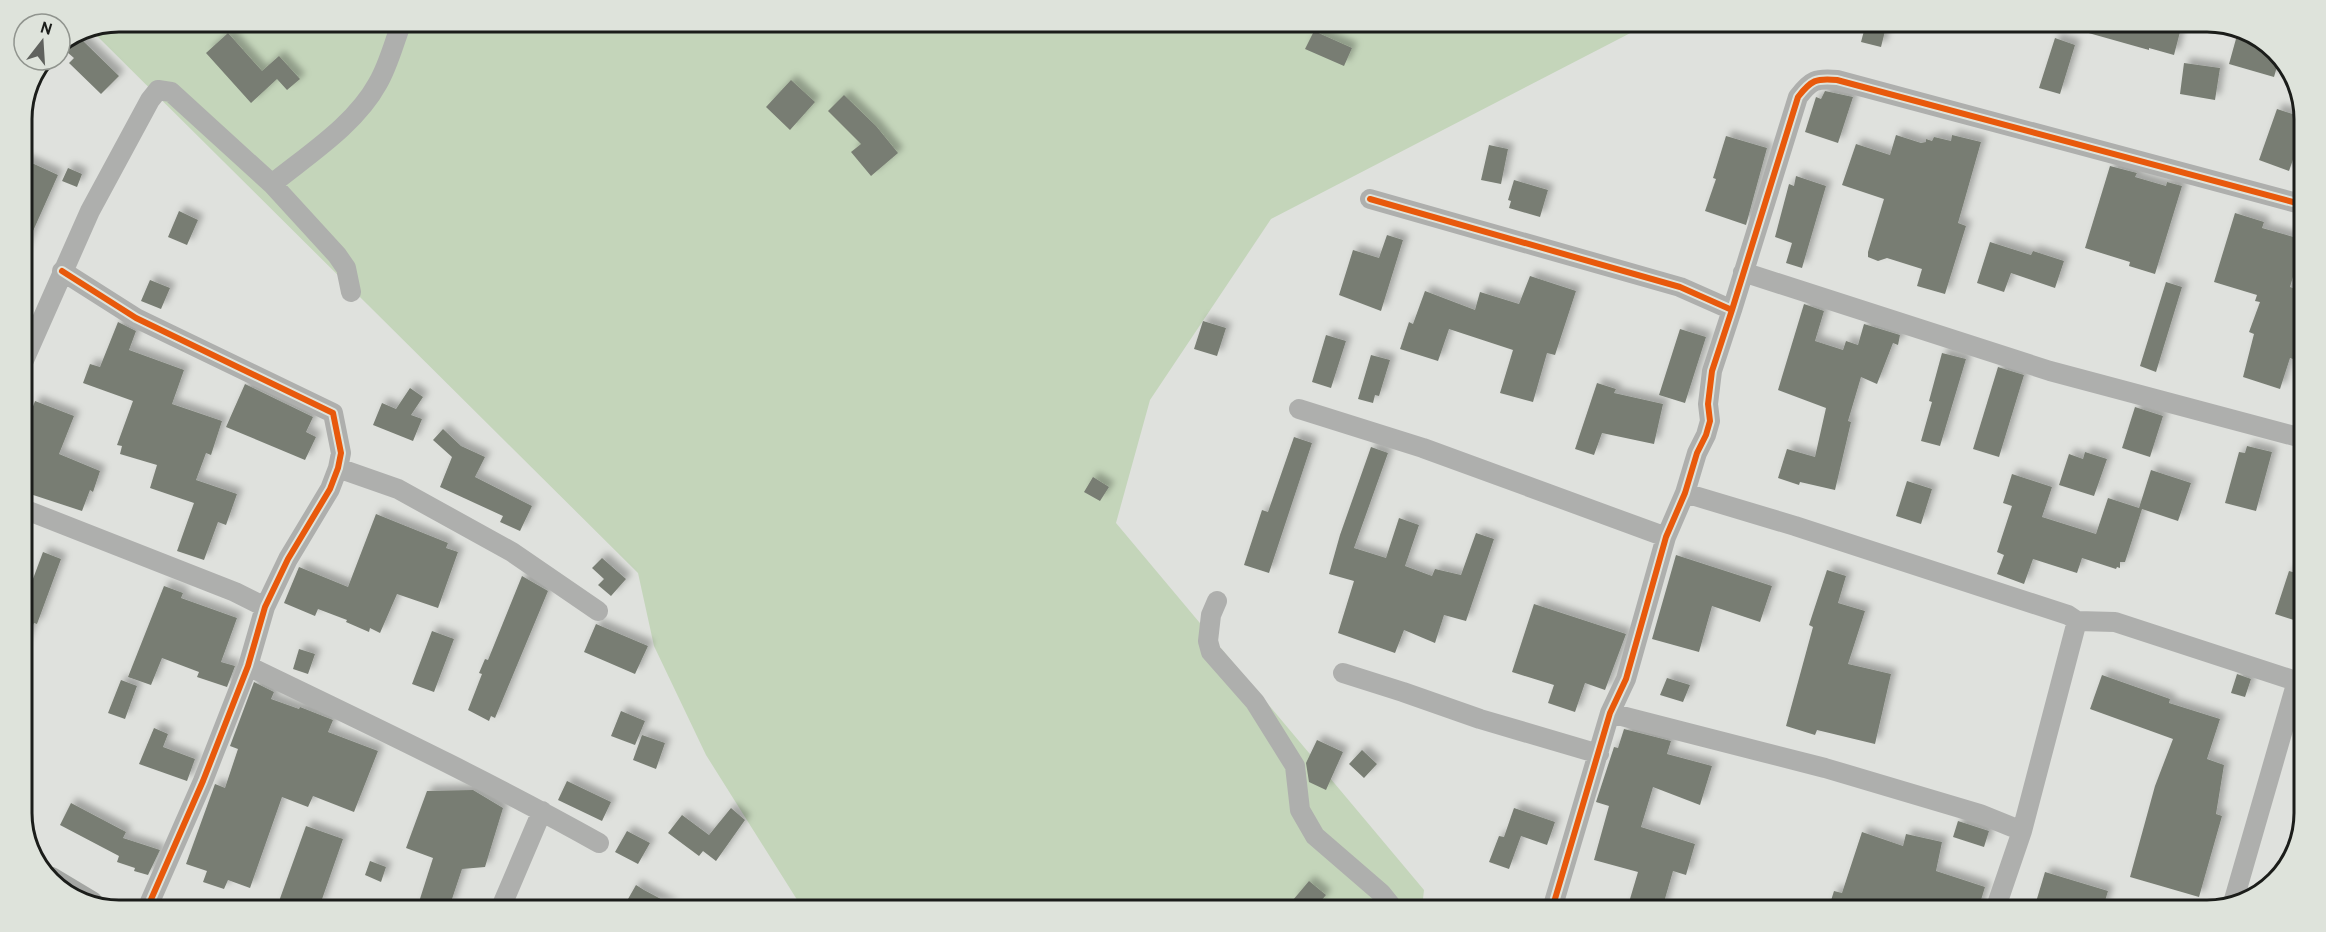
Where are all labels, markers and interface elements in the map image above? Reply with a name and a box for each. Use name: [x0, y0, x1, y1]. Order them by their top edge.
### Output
north arrow: [12, 12, 72, 72]
text: N: [37, 18, 54, 41]

